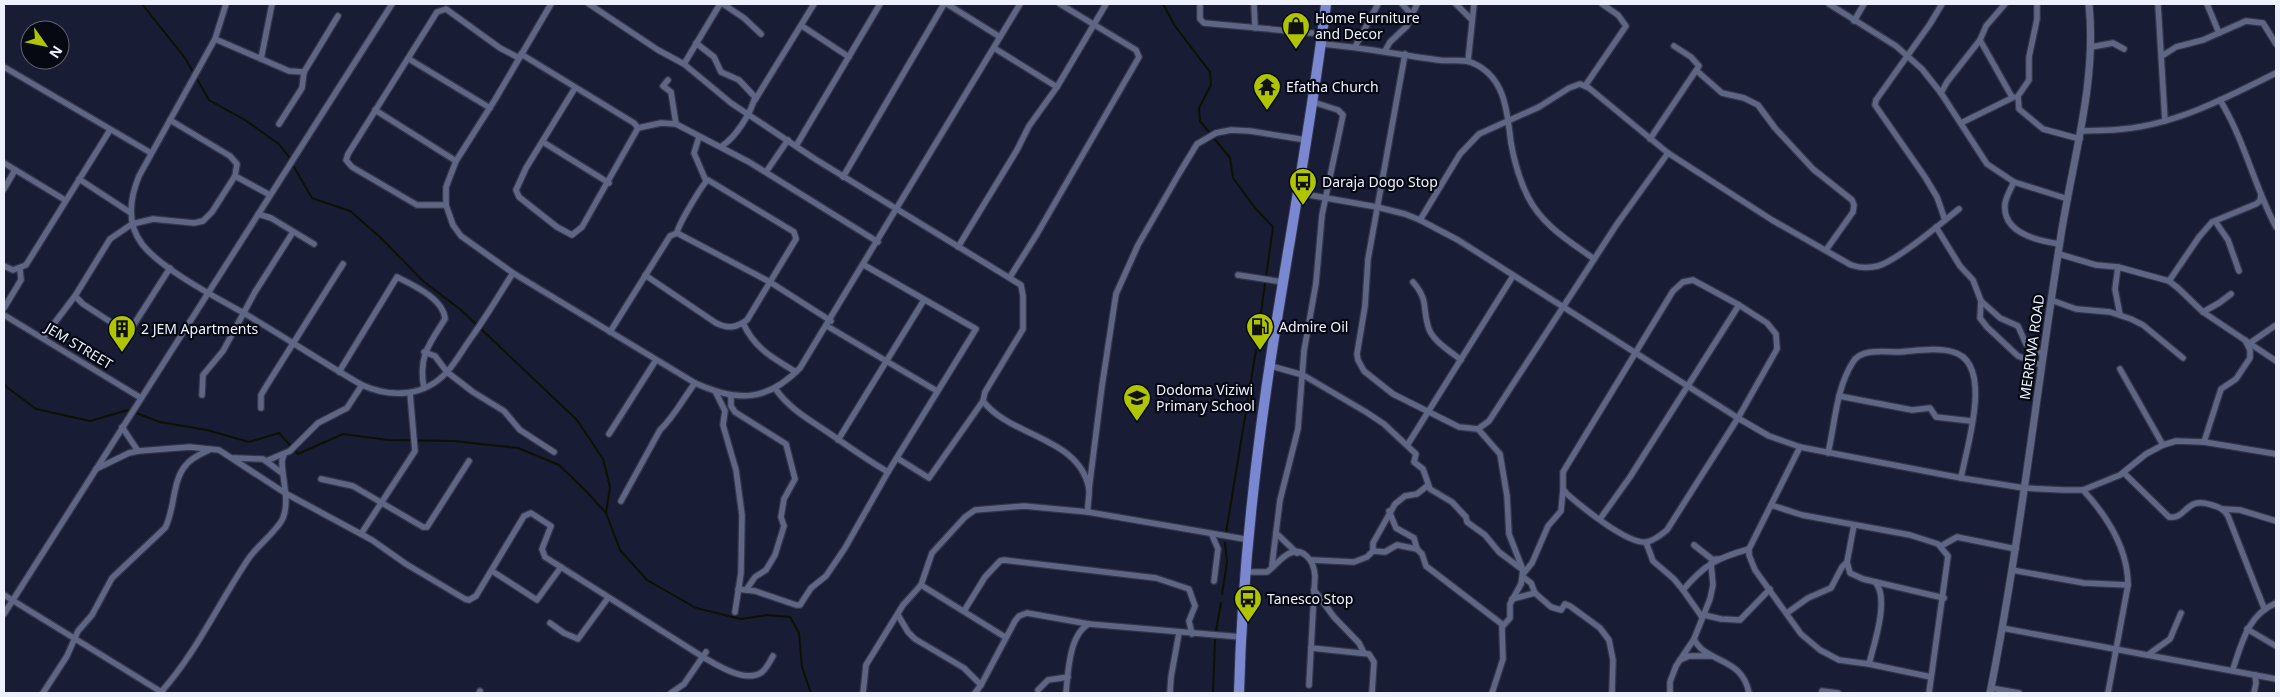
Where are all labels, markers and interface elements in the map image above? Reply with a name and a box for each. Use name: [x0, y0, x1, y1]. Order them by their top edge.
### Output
place label: Home Furniture and Decor: [1315, 8, 1420, 43]
shop icon: Home Furniture and Decor: [1281, 11, 1311, 50]
north arrow: [20, 20, 70, 70]
text: N: [45, 42, 67, 62]
temple icon: Efatha Church: [1252, 72, 1282, 111]
place label: Efatha Church: [1286, 77, 1379, 96]
bus stop icon: Daraja Dogo Stop: [1288, 167, 1318, 206]
place label: Daraja Dogo Stop: [1322, 172, 1438, 191]
street label: MERRIWA ROAD: [2015, 293, 2048, 401]
fuel station icon: Admire Oil: [1245, 312, 1275, 351]
building icon: 2 JEM Apartments: [107, 314, 137, 353]
street label: JEM STREET: [40, 317, 117, 373]
place label: Admire Oil: [1279, 317, 1348, 336]
place label: 2 JEM Apartments: [141, 319, 259, 338]
place label: Dodoma Viziwi Primary School: [1156, 380, 1255, 415]
school or university icon: Dodoma Viziwi Primary School: [1122, 383, 1152, 422]
bus stop icon: Tanesco Stop: [1233, 584, 1263, 623]
place label: Tanesco Stop: [1267, 589, 1353, 608]

